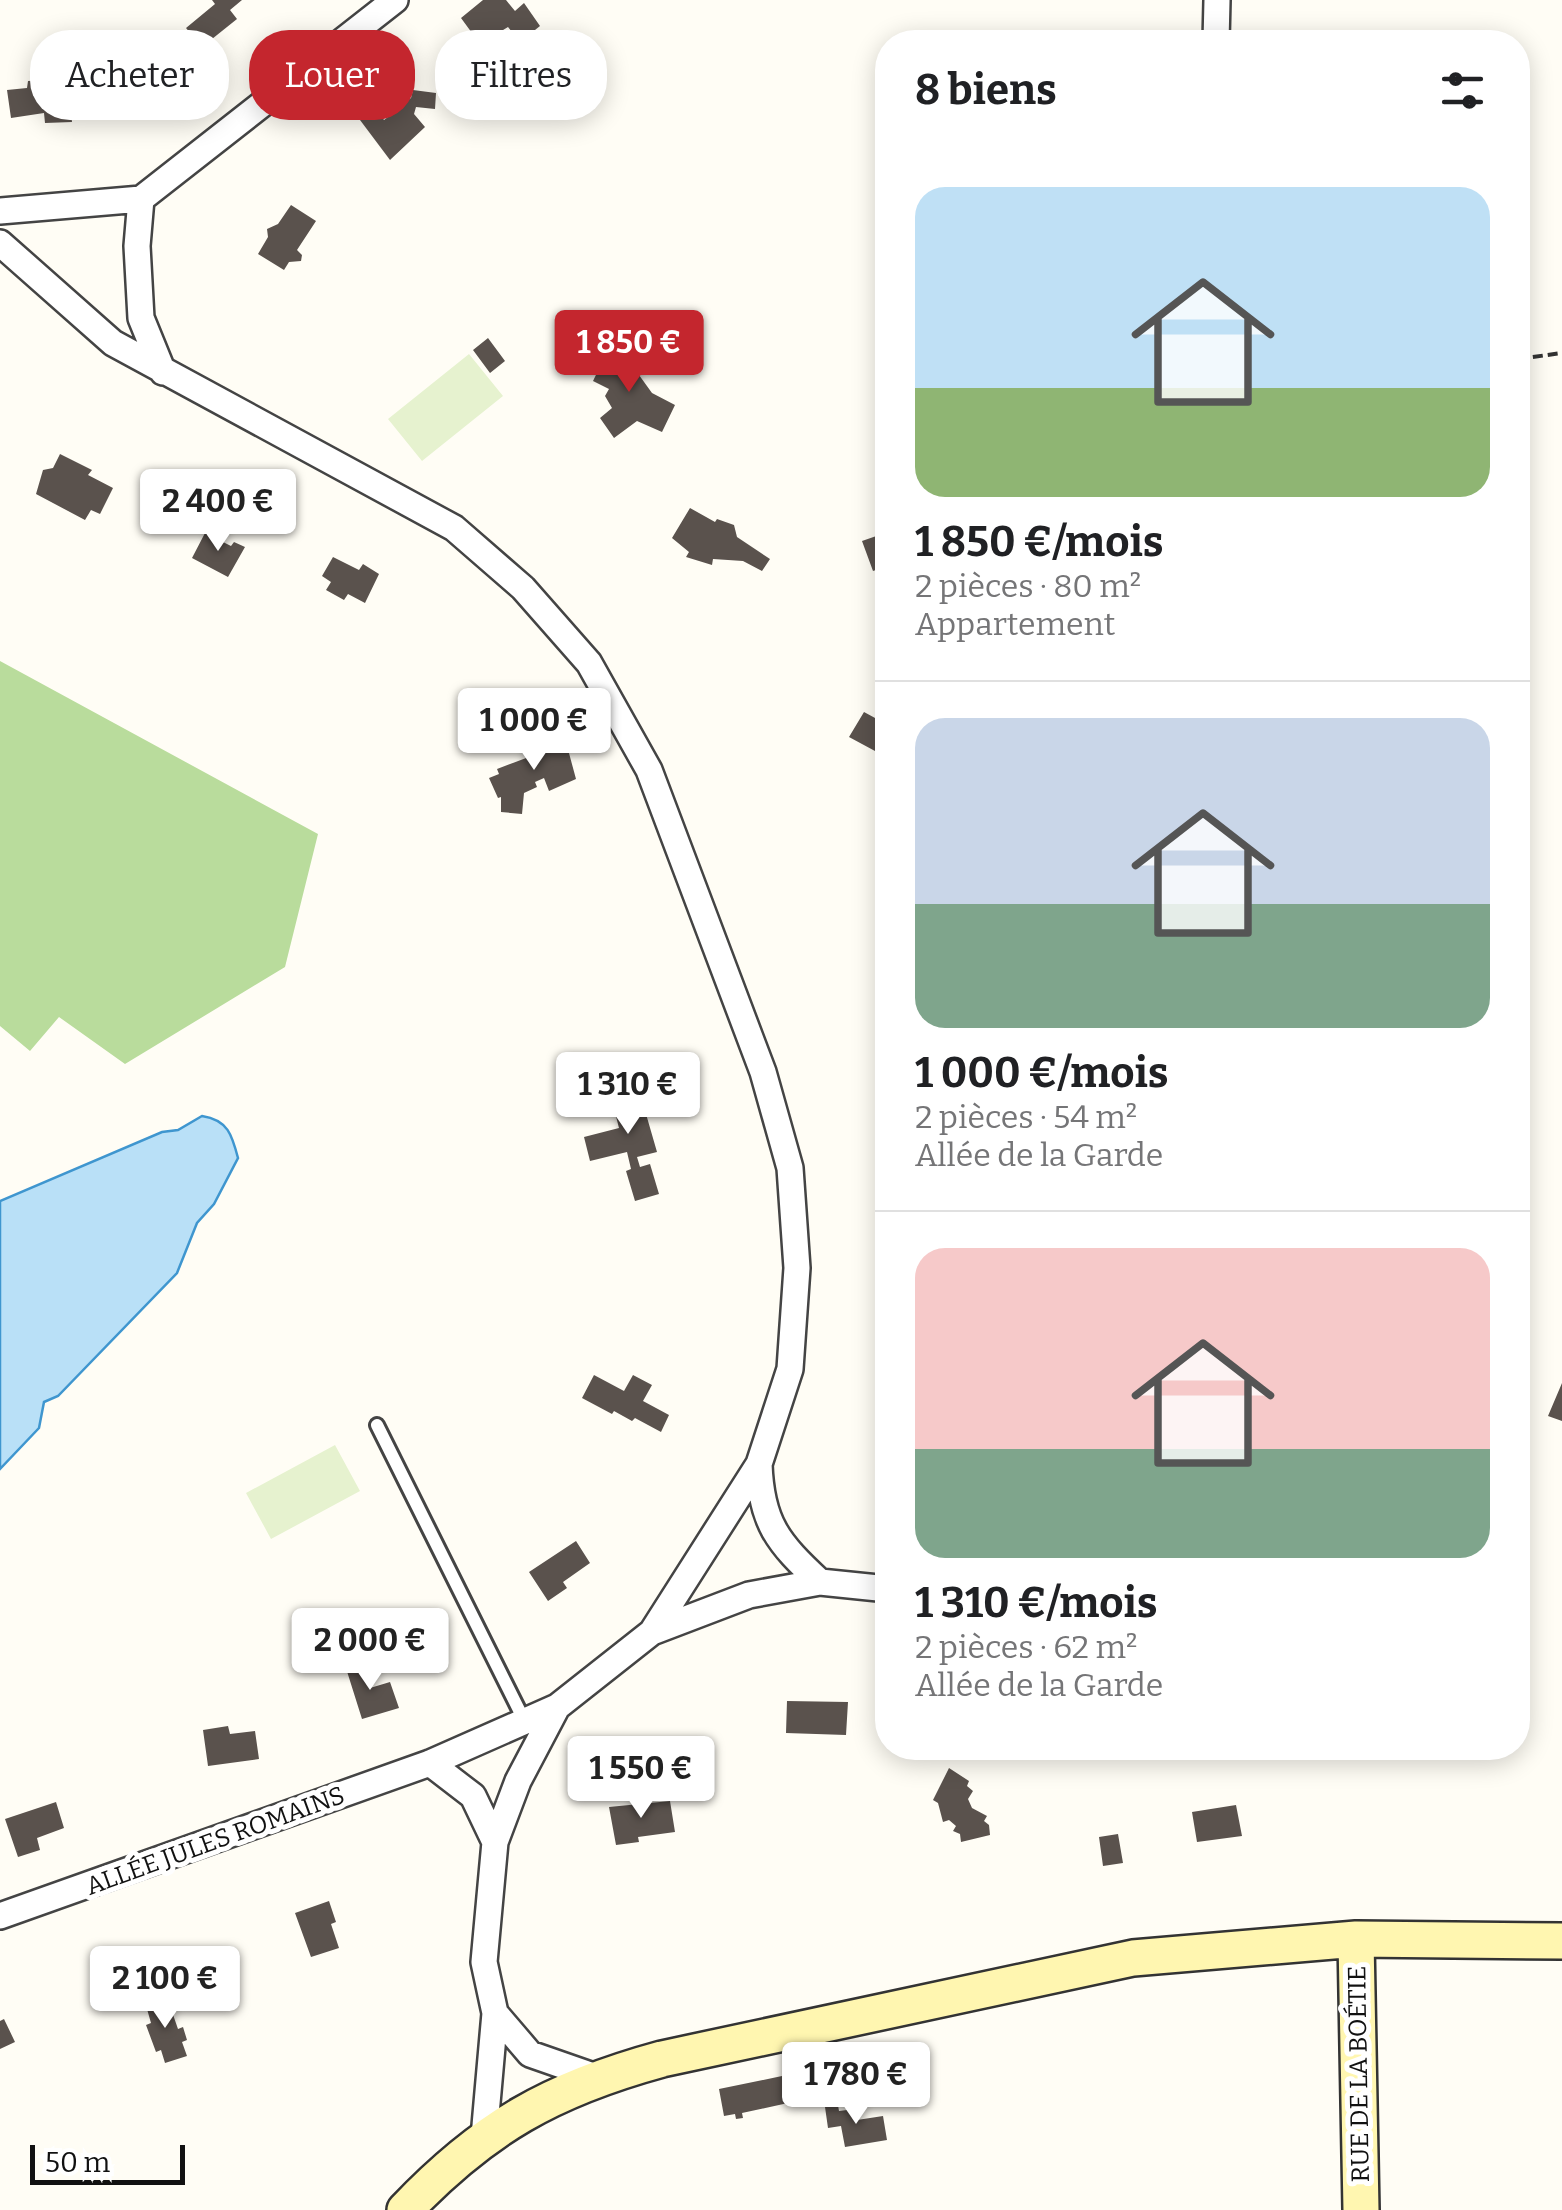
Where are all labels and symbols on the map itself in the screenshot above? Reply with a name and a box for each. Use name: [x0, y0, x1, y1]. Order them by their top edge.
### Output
pin: 1 850 €: [537, 310, 721, 395]
pin: 2 400 €: [126, 469, 310, 554]
pin: 1 000 €: [442, 688, 626, 773]
pin: 1 310 €: [536, 1052, 720, 1137]
pin: 2 000 €: [278, 1608, 462, 1693]
pin: 1 550 €: [549, 1736, 733, 1821]
street label: ALLÉE JULES ROMAINS: [82, 1779, 349, 1902]
pin: 2 100 €: [73, 1946, 257, 2031]
street label: RUE DE LA BOÉTIE: [1341, 1965, 1376, 2183]
pin: 1 780 €: [764, 2042, 948, 2127]
scale bar: [30, 2140, 185, 2184]

